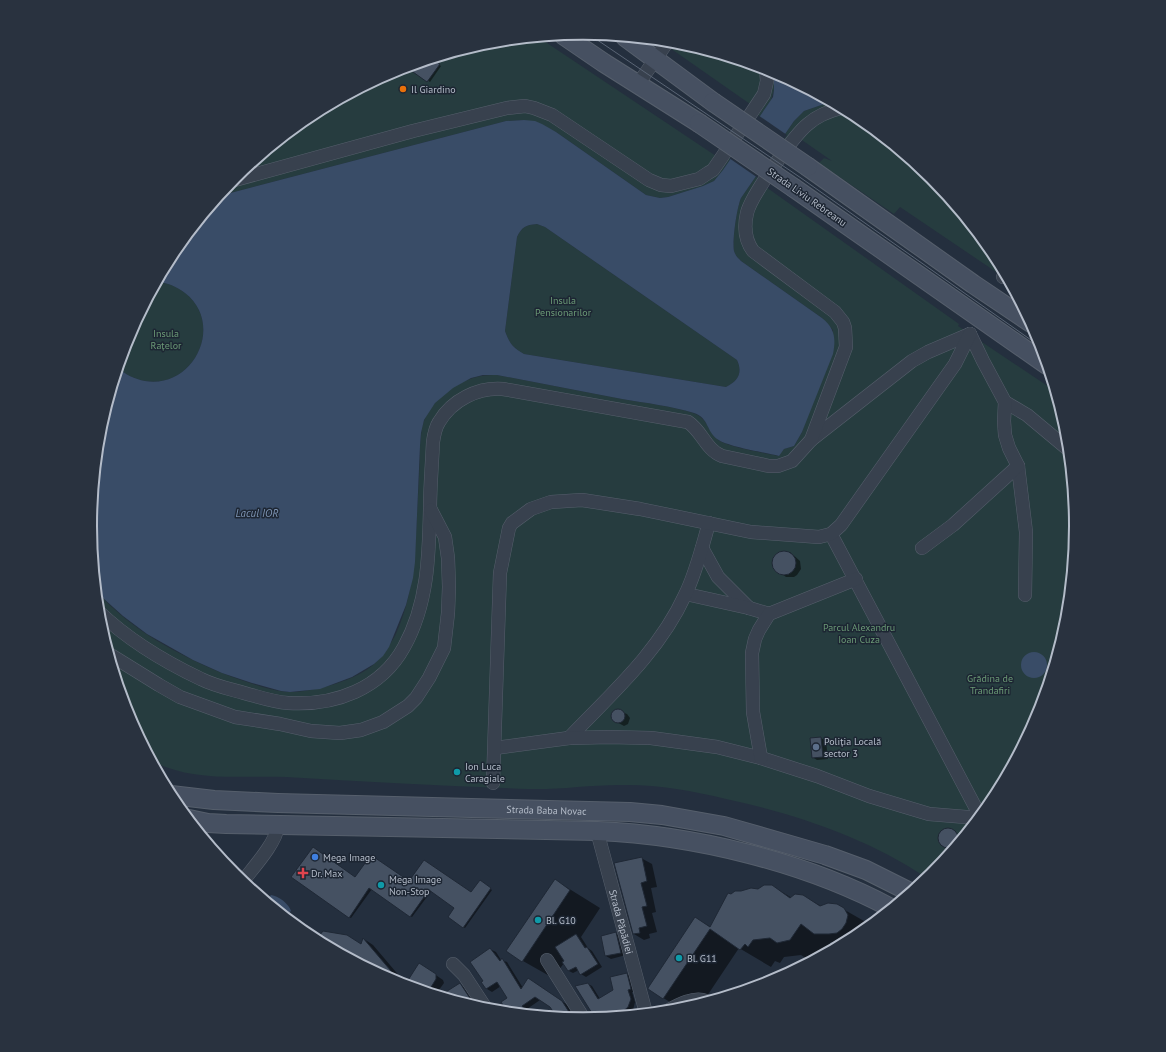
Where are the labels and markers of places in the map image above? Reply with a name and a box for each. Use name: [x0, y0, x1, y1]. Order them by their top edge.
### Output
place label: Il Giardino: [411, 83, 456, 96]
marker: Il Giardino: [398, 84, 408, 94]
place label: Poliția Locală sector 3: [824, 735, 881, 760]
marker: Poliția Locală sector 3: [811, 742, 821, 752]
place label: Ion Luca Caragiale: [465, 760, 505, 785]
marker: Ion Luca Caragiale: [452, 767, 462, 777]
place label: Mega Image: [323, 851, 375, 864]
marker: Mega Image: [310, 852, 320, 862]
place label: Dr. Max: [311, 867, 342, 880]
marker: Dr. Max: [298, 868, 308, 878]
place label: Mega Image Non-Stop: [389, 873, 441, 898]
marker: Mega Image Non-Stop: [376, 880, 386, 890]
place label: Bl. G10: [546, 914, 576, 927]
marker: Bl. G10: [533, 915, 543, 925]
place label: Bl. G11: [687, 952, 717, 965]
marker: Bl. G11: [674, 953, 684, 963]

